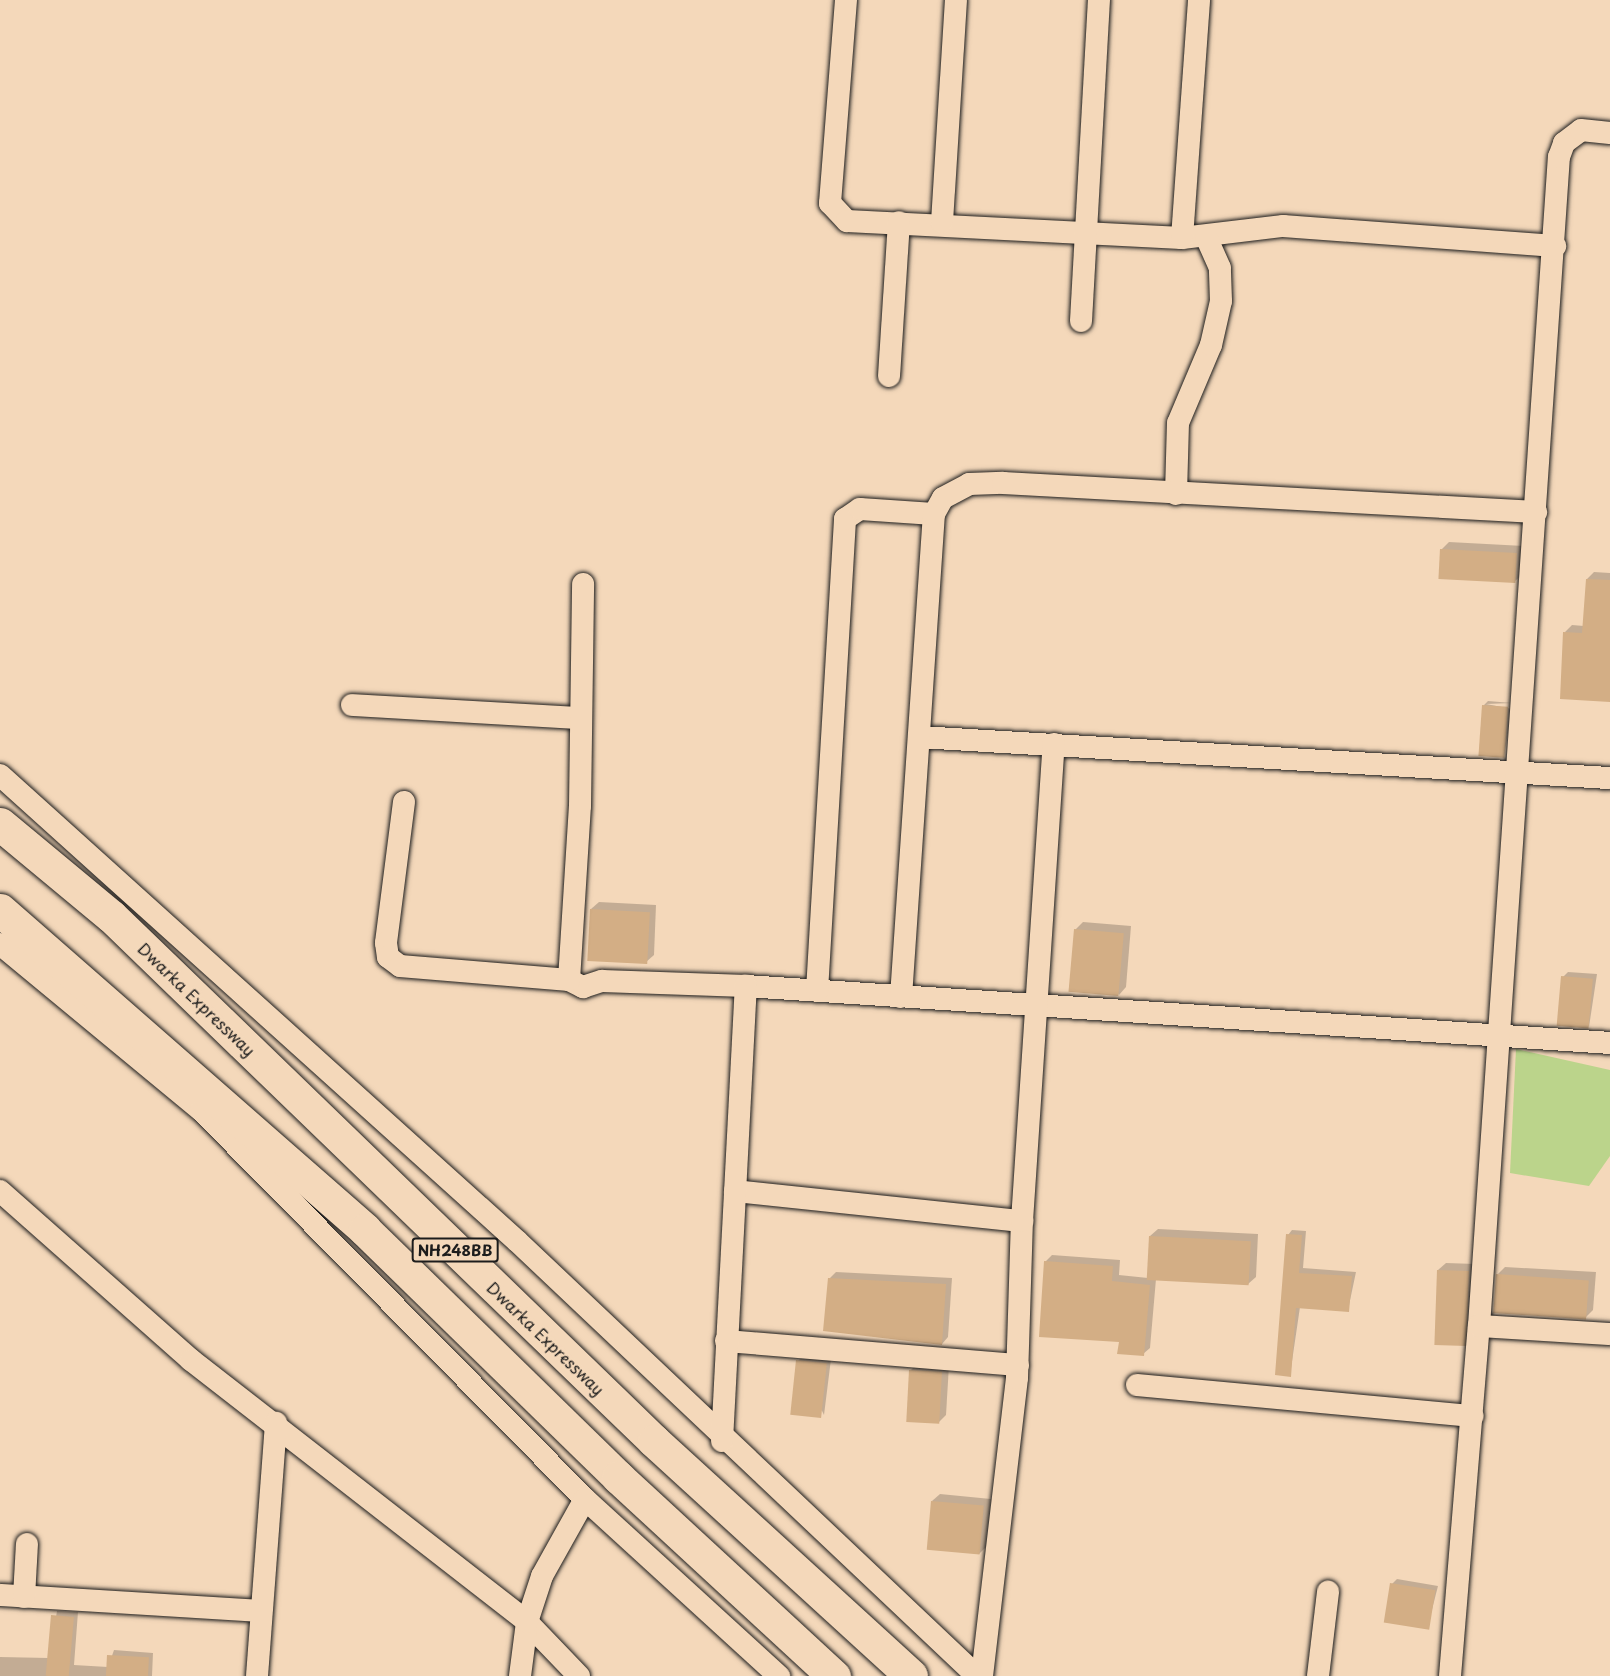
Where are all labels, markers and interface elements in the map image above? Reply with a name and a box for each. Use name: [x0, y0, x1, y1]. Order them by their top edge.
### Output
street label: Dwarka Expressway: [134, 937, 260, 1061]
road number: NH248BB: [412, 1238, 498, 1262]
street label: Dwarka Expressway: [483, 1276, 609, 1400]

